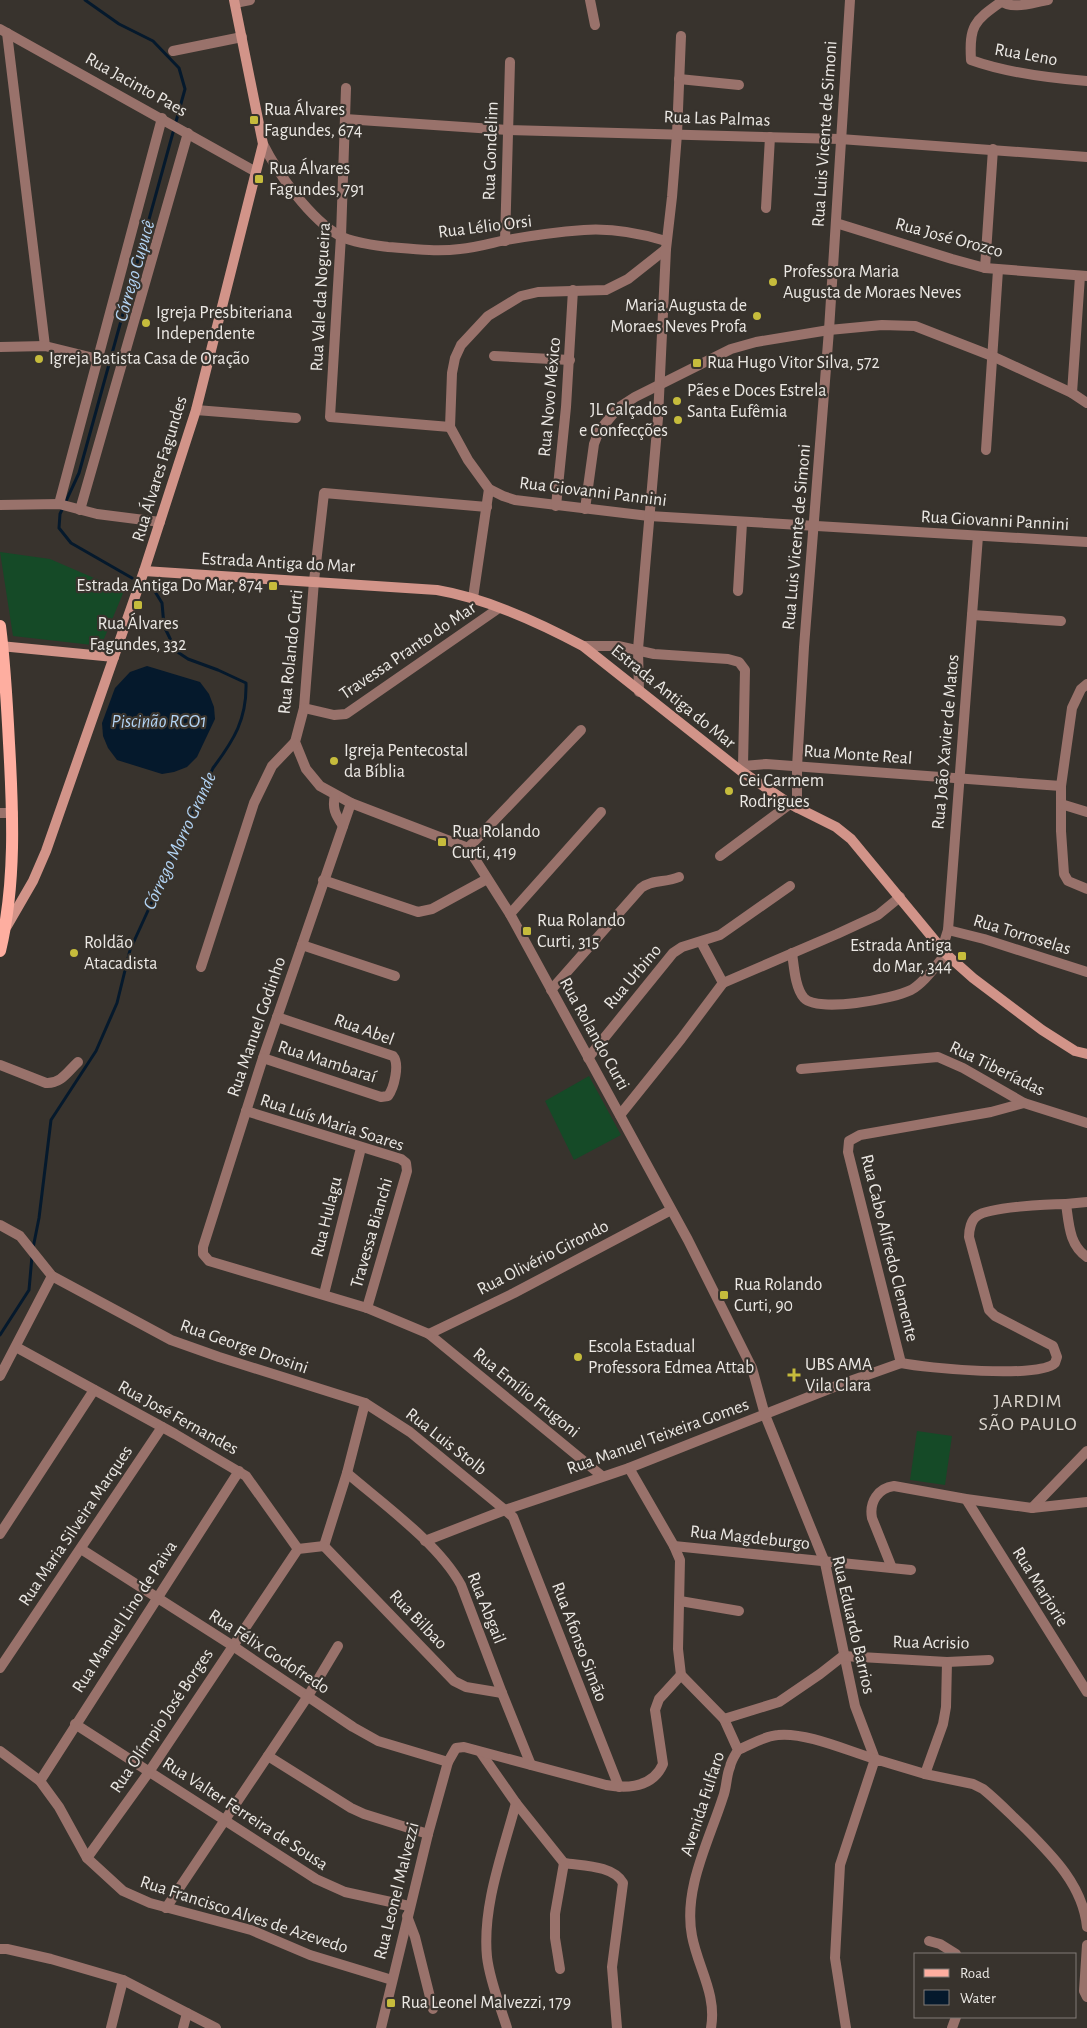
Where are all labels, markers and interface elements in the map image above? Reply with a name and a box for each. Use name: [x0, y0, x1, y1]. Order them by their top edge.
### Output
street label: Rua Luis Vicente de Simoni: [810, 40, 840, 228]
street label: Rua Leno: [993, 41, 1059, 69]
street label: Rua Jacinto Paes: [82, 50, 190, 120]
place label: Rua Álvares Fagundes, 674: [264, 98, 363, 140]
street label: Rua Gondelim: [480, 101, 502, 201]
street label: Rua Las Palmas: [663, 108, 771, 130]
marker: Rua Álvares Fagundes, 674: [248, 114, 260, 126]
place label: Rua Álvares Fagundes, 791: [269, 157, 365, 199]
marker: Rua Álvares Fagundes, 791: [253, 173, 265, 185]
street label: Rua Lélio Orsi: [437, 212, 533, 242]
street label: Rua José Orozco: [893, 215, 1005, 261]
water label: Córrego Cupucê: [111, 217, 159, 324]
street label: Rua Vale da Nogueira: [308, 222, 334, 372]
place label: Professora Maria Augusta de Moraes Neves: [783, 263, 961, 302]
marker: Professora Maria Augusta de Moraes Neves: [767, 276, 779, 288]
place label: Maria Augusta de Moraes Neves Profa: [610, 297, 747, 336]
place label: Igreja Presbiteriana Independente: [156, 304, 292, 343]
marker: Maria Augusta de Moraes Neves Profa: [751, 310, 763, 322]
marker: Igreja Presbiteriana Independente: [140, 317, 152, 329]
street label: Rua Novo México: [536, 336, 564, 458]
place label: Igreja Batista Casa de Oração: [49, 350, 250, 368]
marker: Igreja Batista Casa de Oração: [33, 353, 45, 365]
place label: Rua Hugo Vitor Silva, 572: [707, 354, 880, 372]
marker: Rua Hugo Vitor Silva, 572: [691, 357, 703, 369]
place label: Pães e Doces Estrela Santa Eufêmia: [687, 382, 827, 421]
street label: Rua Álvares Fagundes: [126, 393, 191, 544]
marker: Pães e Doces Estrela Santa Eufêmia: [671, 395, 683, 407]
place label: JL Calçados e Confecções: [579, 401, 668, 440]
marker: JL Calçados e Confecções: [672, 414, 684, 426]
street label: Rua Luis Vicente de Simoni: [780, 443, 814, 631]
street label: Rua Giovanni Pannini: [518, 474, 668, 510]
street label: Rua Giovanni Pannini: [920, 508, 1070, 534]
street label: Estrada Antiga do Mar: [201, 550, 356, 576]
place label: Estrada Antiga Do Mar, 874: [76, 577, 263, 595]
marker: Estrada Antiga Do Mar, 874: [267, 580, 279, 592]
street label: Rua Rolando Curti: [275, 589, 307, 715]
marker: Rua Álvares Fagundes, 332: [132, 599, 144, 611]
street label: Travessa Pranto do Mar: [337, 599, 480, 703]
place label: Rua Álvares Fagundes, 332: [90, 612, 186, 654]
street label: Estrada Antiga do Mar: [607, 641, 739, 753]
street label: Rua João Xavier de Matos: [929, 654, 963, 830]
water label: Piscinão RCO1: [111, 712, 207, 731]
place label: Igreja Pentecostal da Bíblia: [344, 742, 468, 781]
street label: Rua Monte Real: [803, 742, 913, 768]
marker: Igreja Pentecostal da Bíblia: [328, 755, 340, 767]
water label: Córrego Morro Grande: [140, 769, 220, 913]
place label: Cei Carmem Rodrigues: [739, 772, 824, 811]
marker: Cei Carmem Rodrigues: [723, 785, 735, 797]
place label: Rua Rolando Curti, 419: [452, 823, 540, 862]
marker: Rua Rolando Curti, 419: [436, 836, 448, 848]
place label: Rua Rolando Curti, 315: [537, 912, 625, 951]
street label: Rua Torroselas: [971, 912, 1073, 958]
marker: Rua Rolando Curti, 315: [521, 925, 533, 937]
place label: Roldão Atacadista: [84, 934, 158, 973]
place label: Estrada Antiga do Mar, 344: [850, 937, 952, 976]
street label: Rua Urbino: [601, 941, 665, 1013]
marker: Roldão Atacadista: [68, 947, 80, 959]
marker: Estrada Antiga do Mar, 344: [956, 950, 968, 962]
street label: Rua Manuel Godinho: [225, 954, 289, 1099]
street label: Rua Rolando Curti: [556, 975, 632, 1093]
street label: Rua Abel: [332, 1011, 396, 1049]
street label: Rua Mambaraí: [276, 1038, 379, 1087]
street label: Rua Tiberíadas: [946, 1038, 1048, 1100]
street label: Rua Luís Maria Soares: [258, 1091, 406, 1155]
street label: Rua Cabo Alfredo Clemente: [857, 1153, 921, 1343]
street label: Rua Hulagu: [308, 1175, 346, 1259]
street label: Travessa Bianchi: [348, 1176, 396, 1290]
street label: Rua Olivério Girondo: [474, 1217, 612, 1299]
place label: Rua Rolando Curti, 90: [734, 1276, 822, 1315]
marker: Rua Rolando Curti, 90: [718, 1289, 730, 1301]
street label: Rua George Drosini: [178, 1317, 310, 1377]
place label: Escola Estadual Professora Edmea Attab: [588, 1338, 754, 1377]
street label: Rua Emílio Frugoni: [469, 1345, 583, 1441]
marker: Escola Estadual Professora Edmea Attab: [572, 1351, 584, 1363]
place label: UBS AMA Vila Clara: [805, 1356, 873, 1395]
marker: UBS AMA Vila Clara: [787, 1368, 801, 1382]
street label: Rua José Fernandes: [115, 1378, 241, 1458]
district label: JARDIM SÃO PAULO: [978, 1391, 1078, 1434]
street label: Rua Manuel Teixeira Gomes: [565, 1396, 751, 1478]
street label: Rua Luis Stolb: [402, 1405, 490, 1479]
street label: Rua Maria Silveira Marques: [16, 1443, 136, 1609]
street label: Rua Magdeburgo: [689, 1523, 811, 1553]
street label: Rua Manuel Lino de Paiva: [69, 1538, 181, 1696]
street label: Rua Marjorie: [1009, 1544, 1071, 1630]
street label: Rua Eduardo Barrios: [828, 1554, 878, 1696]
street label: Rua Abgail: [464, 1570, 508, 1646]
street label: Rua Afonso Simão: [548, 1580, 610, 1704]
street label: Rua Bilbao: [385, 1587, 451, 1653]
street label: Rua Félix Godofredo: [205, 1606, 333, 1698]
street label: Rua Acrisio: [892, 1633, 970, 1653]
street label: Rua Olímpio José Borges: [107, 1646, 217, 1796]
street label: Avenida Fulfaro: [678, 1749, 728, 1858]
street label: Rua Valter Ferreira de Sousa: [159, 1754, 331, 1874]
street label: Rua Leonel Malvezzi: [371, 1820, 423, 1962]
street label: Rua Francisco Alves de Azevedo: [138, 1873, 350, 1957]
legend: [914, 1953, 1077, 2018]
text: Road: [960, 1966, 990, 1981]
text: Water: [960, 1991, 996, 2006]
place label: Rua Leonel Malvezzi, 179: [401, 1994, 571, 2012]
marker: Rua Leonel Malvezzi, 179: [385, 1997, 397, 2009]

